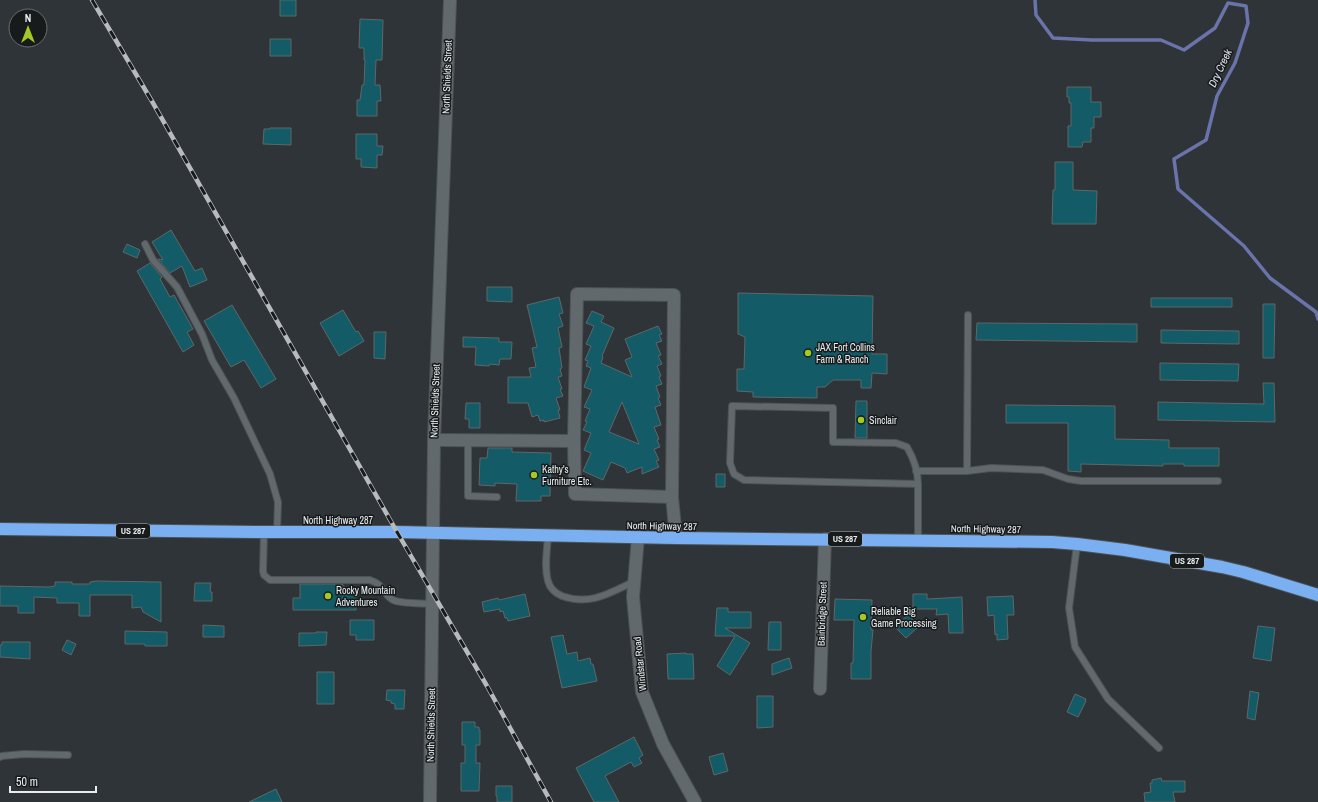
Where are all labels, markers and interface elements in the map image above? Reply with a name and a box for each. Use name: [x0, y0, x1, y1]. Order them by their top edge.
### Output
north arrow: [8, 8, 48, 48]
text: N: [25, 11, 31, 25]
street label: North Shields Street: [439, 39, 455, 114]
water label: Dry Creek: [1205, 46, 1235, 89]
place label: JAX Fort Collins Farm & Ranch: [816, 341, 875, 366]
marker: JAX Fort Collins Farm & Ranch: [803, 348, 813, 358]
street label: North Shields Street: [427, 363, 443, 438]
place label: Sinclair: [869, 414, 897, 427]
marker: Sinclair: [856, 415, 866, 425]
place label: Kathy's Furniture Etc.: [542, 463, 592, 488]
marker: Kathy's Furniture Etc.: [529, 470, 539, 480]
street label: North Highway 287: [303, 514, 374, 527]
street label: North Highway 287: [627, 519, 698, 533]
street label: North Highway 287: [951, 522, 1022, 536]
road number: US 287: [116, 524, 150, 538]
road number: US 287: [828, 532, 862, 546]
road number: US 287: [1170, 554, 1204, 568]
street label: Bainbridge Street: [814, 581, 830, 646]
place label: Rocky Mountain Adventures: [335, 584, 395, 609]
marker: Rocky Mountain Adventures: [323, 591, 333, 601]
place label: Reliable Big Game Processing: [871, 605, 937, 630]
marker: Reliable Big Game Processing: [858, 612, 868, 622]
street label: Windstar Road: [631, 636, 649, 692]
street label: North Shields Street: [424, 687, 438, 762]
scale bar: [10, 768, 96, 794]
text: 50 m: [16, 774, 38, 790]

